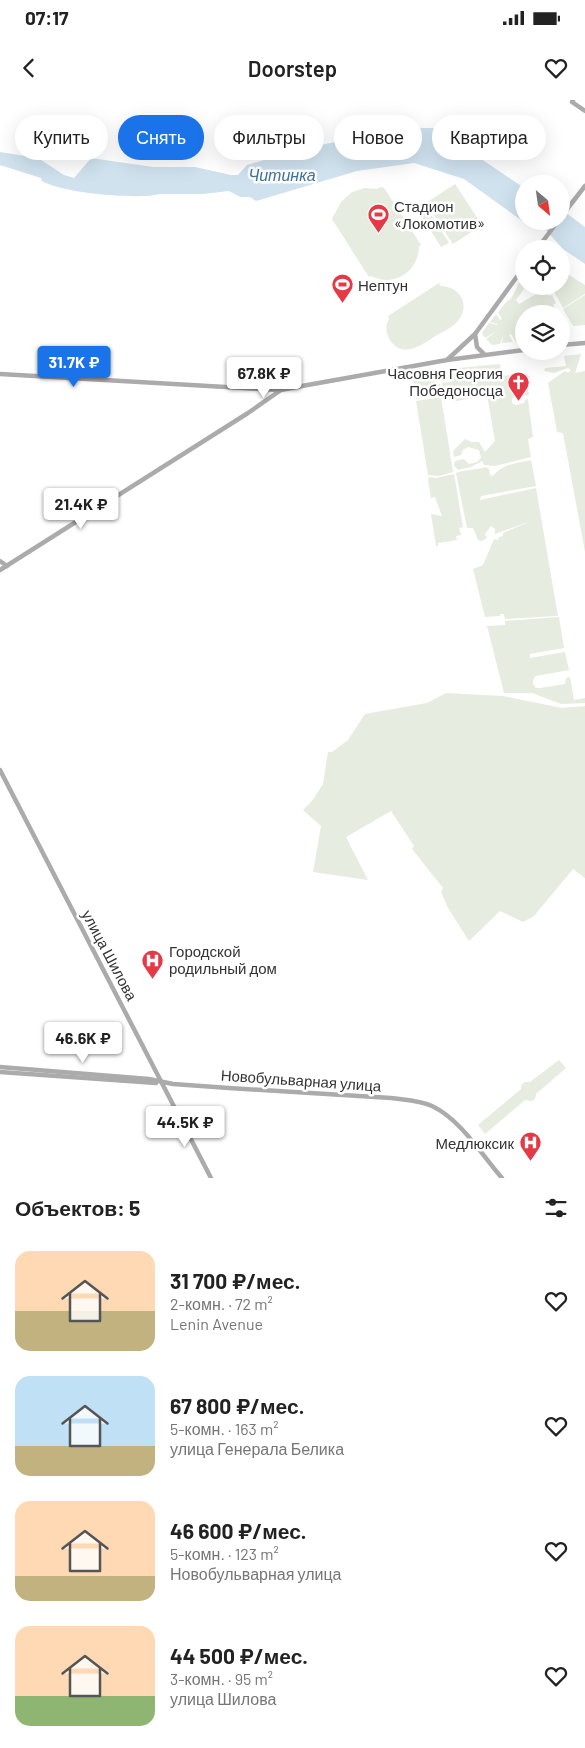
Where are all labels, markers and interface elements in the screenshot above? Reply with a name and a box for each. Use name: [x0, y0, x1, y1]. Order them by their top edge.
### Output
text: 07:17: [25, 6, 68, 29]
icon: back: [15, 54, 43, 82]
icon: heart: [542, 54, 570, 82]
text: Doorstep: [248, 55, 337, 81]
chip: Купить: [15, 115, 108, 160]
chip: Снять: [118, 115, 204, 160]
chip: Фильтры: [214, 115, 324, 160]
chip: Новое: [334, 115, 422, 160]
chip: Квартира: [432, 115, 546, 160]
water label: Читинка: [248, 165, 316, 184]
north arrow: [515, 175, 570, 230]
map controls: [515, 175, 570, 360]
place label: Стадион «Локомотив»: [394, 197, 485, 232]
sports icon: Стадион «Локомотив»: [366, 203, 390, 234]
button: locate: [515, 240, 570, 295]
sports icon: Нептун: [330, 273, 354, 304]
place label: Нептун: [358, 276, 408, 294]
button: layers: [515, 305, 570, 360]
pin: 31.7K ₽: [28, 346, 120, 388]
text: 31.7K ₽: [49, 352, 99, 371]
pin: 67.8K ₽: [218, 356, 310, 399]
text: 67.8K ₽: [238, 363, 290, 382]
place label: Часовня Георгия Победоносца: [387, 364, 504, 399]
church icon: Часовня Георгия Победоносца: [507, 370, 531, 401]
pin: 21.4K ₽: [35, 488, 127, 530]
text: 21.4K ₽: [55, 494, 107, 513]
street label: улица Шилова: [79, 907, 142, 1004]
place label: Городской родильный дом: [169, 942, 277, 977]
hospital icon: Городской родильный дом: [141, 948, 165, 979]
pin: 46.6K ₽: [37, 1022, 129, 1064]
text: 46.6K ₽: [55, 1028, 111, 1047]
street label: Новобульварная улица: [220, 1065, 382, 1095]
pin: 44.5K ₽: [139, 1106, 231, 1148]
text: 44.5K ₽: [157, 1112, 213, 1131]
hospital icon: Медлюксик: [518, 1131, 542, 1162]
place label: Медлюксик: [435, 1134, 514, 1152]
icon: filters: [542, 1194, 570, 1222]
text: Объектов: 5: [15, 1195, 140, 1220]
text: 31 700 ₽/мес.: [170, 1268, 300, 1293]
icon: home: [55, 1271, 115, 1331]
icon: heart: [542, 1287, 570, 1315]
text: 2-комн. · 72 m²: [170, 1294, 273, 1313]
text: Lenin Avenue: [170, 1314, 263, 1333]
text: 67 800 ₽/мес.: [170, 1393, 304, 1418]
icon: home: [55, 1396, 115, 1456]
icon: heart: [542, 1412, 570, 1440]
text: 5-комн. · 163 m²: [170, 1419, 278, 1438]
text: улица Генерала Белика: [170, 1439, 344, 1458]
text: 46 600 ₽/мес.: [170, 1518, 307, 1543]
icon: home: [55, 1521, 115, 1581]
icon: heart: [542, 1537, 570, 1565]
text: 5-комн. · 123 m²: [170, 1544, 279, 1563]
text: Новобульварная улица: [170, 1564, 342, 1583]
text: 44 500 ₽/мес.: [170, 1643, 308, 1668]
icon: home: [55, 1646, 115, 1706]
icon: heart: [542, 1662, 570, 1690]
text: 3-комн. · 95 m²: [170, 1669, 273, 1688]
text: улица Шилова: [170, 1689, 276, 1708]

